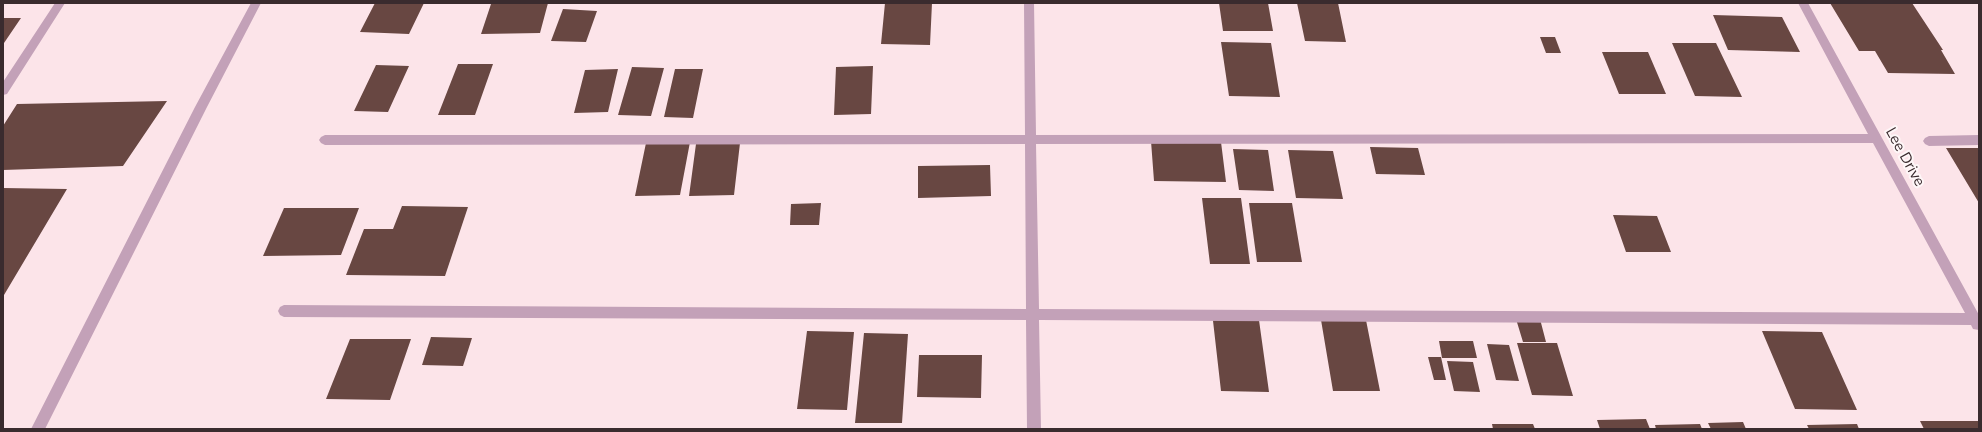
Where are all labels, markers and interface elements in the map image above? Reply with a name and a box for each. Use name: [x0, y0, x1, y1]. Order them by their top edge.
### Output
street label: Lee Drive: [1881, 124, 1929, 190]

